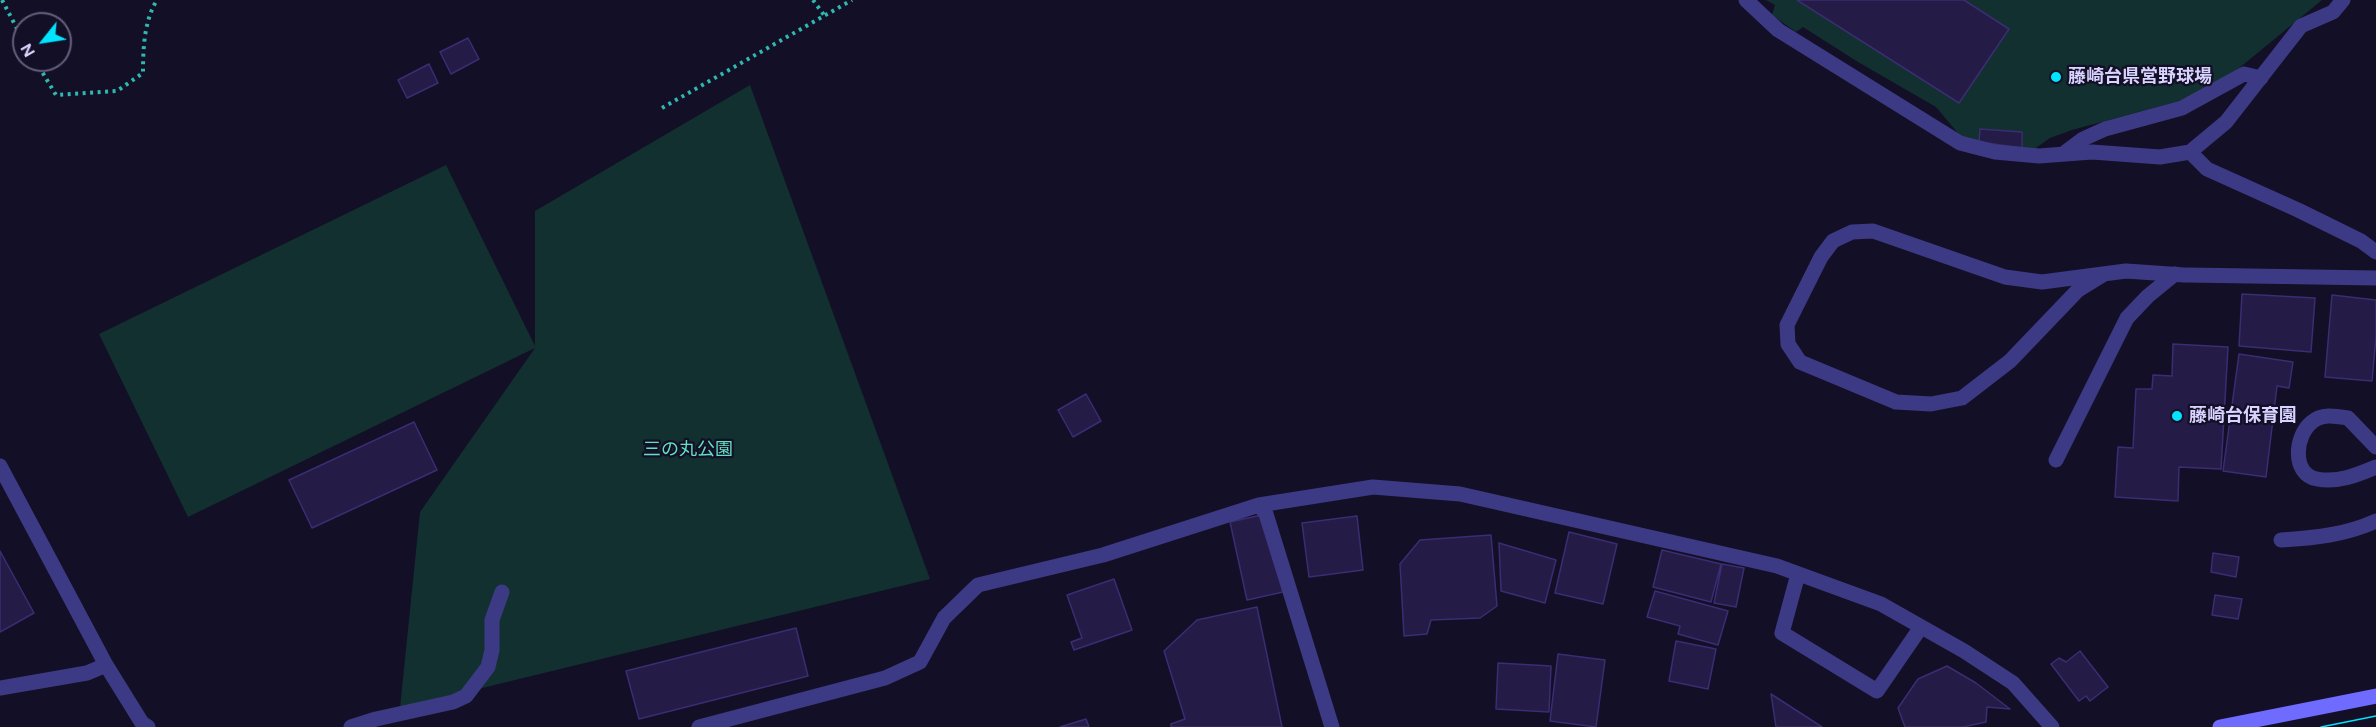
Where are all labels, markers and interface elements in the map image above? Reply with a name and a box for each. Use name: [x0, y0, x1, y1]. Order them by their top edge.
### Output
north arrow: [12, 12, 72, 72]
text: N: [16, 40, 39, 60]
place label: 藤崎台県営野球場: [2068, 66, 2212, 88]
marker: 藤崎台県営野球場: [2049, 70, 2063, 84]
place label: 藤崎台保育園: [2189, 405, 2297, 427]
marker: 藤崎台保育園: [2170, 409, 2184, 423]
park label: 三の丸公園: [643, 439, 733, 461]

